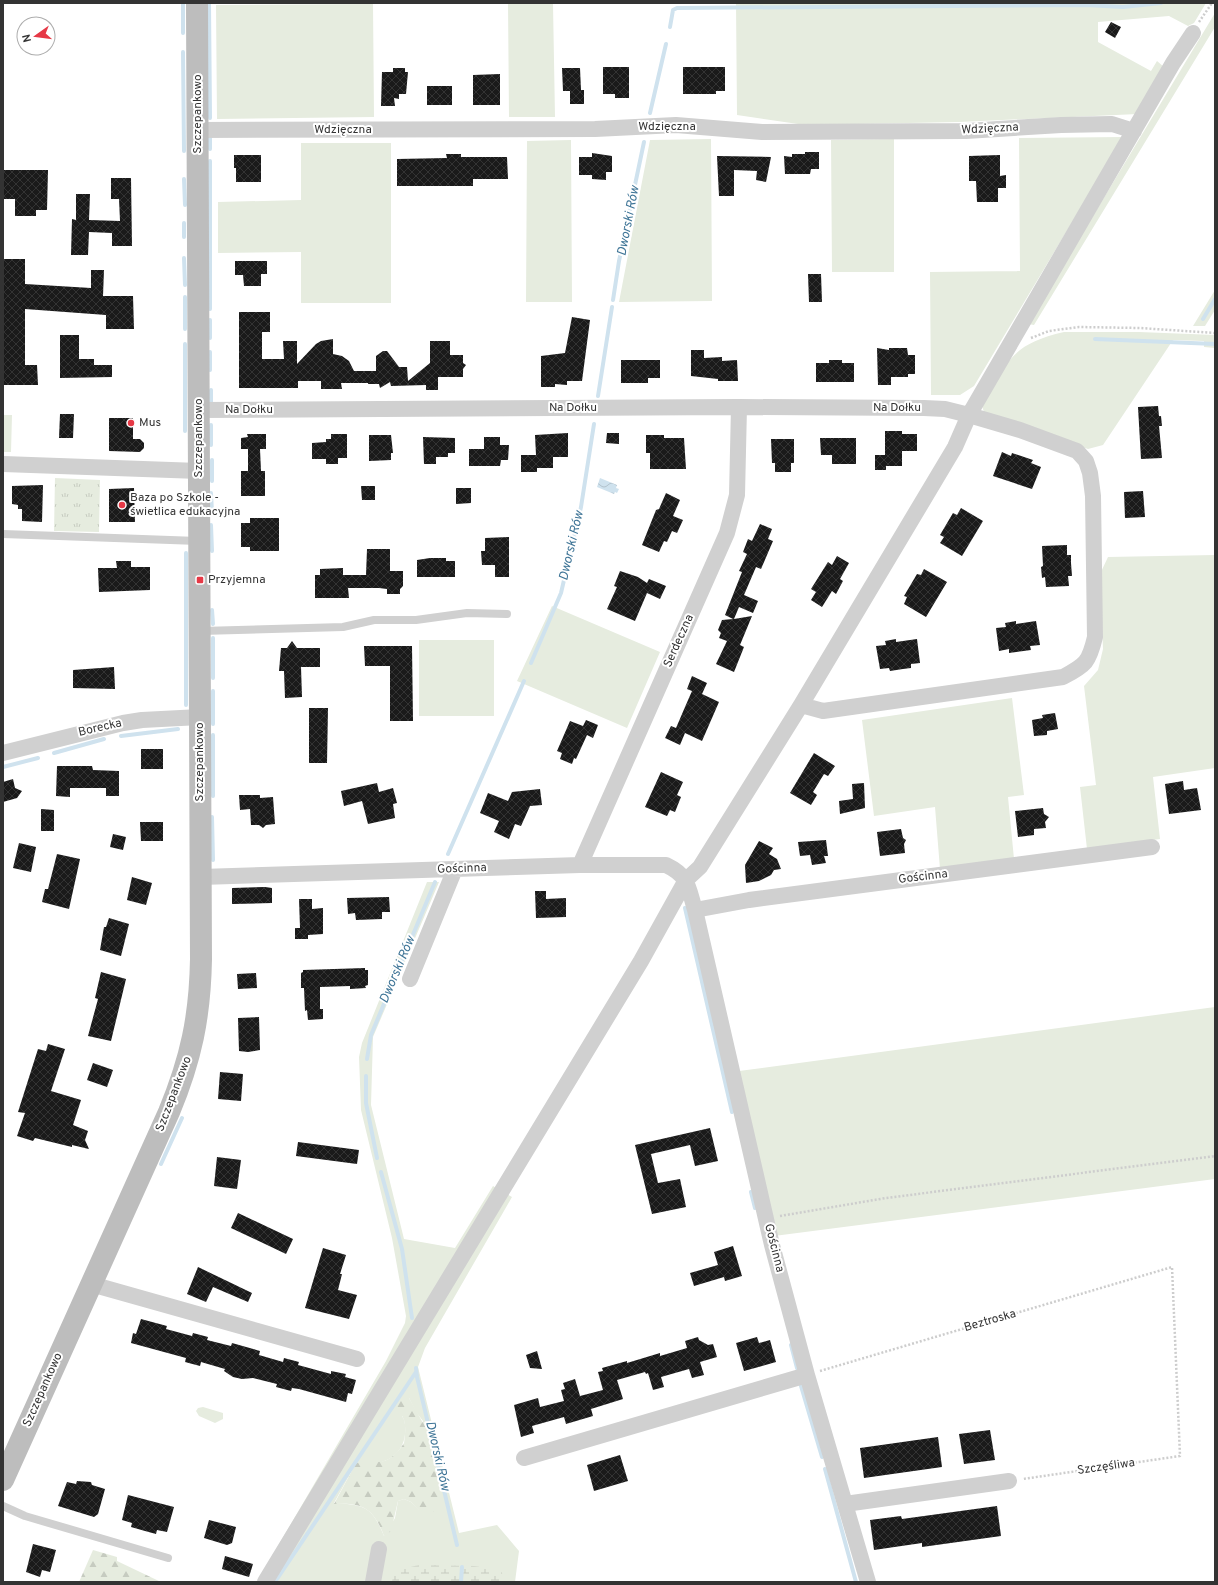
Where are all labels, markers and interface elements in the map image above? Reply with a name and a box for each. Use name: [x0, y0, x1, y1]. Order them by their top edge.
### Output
north arrow: [16, 16, 56, 56]
text: N: [20, 33, 35, 44]
street label: Szczepankowo: [190, 74, 206, 154]
street label: Wdzięczna: [638, 119, 696, 135]
street label: Wdzięczna: [961, 120, 1019, 138]
street label: Wdzięczna: [314, 122, 372, 138]
water label: Dworski Rów: [614, 183, 644, 257]
street label: Szczepankowo: [191, 398, 207, 478]
street label: Na Dołku: [549, 400, 597, 416]
street label: Na Dołku: [873, 400, 921, 416]
street label: Na Dołku: [225, 402, 273, 418]
place label: Mus: [139, 415, 161, 431]
marker: Mus: [126, 418, 136, 428]
place label: Baza po Szkole - świetlica edukacyjna: [130, 490, 240, 520]
marker: Baza po Szkole - świetlica edukacyjna: [117, 500, 127, 510]
water label: Dworski Rów: [556, 508, 588, 582]
place label: Przyjemna: [208, 572, 265, 588]
marker: Przyjemna: [195, 575, 205, 585]
street label: Serdeczna: [660, 612, 698, 670]
street label: Borecka: [77, 715, 123, 741]
street label: Szczepankowo: [192, 722, 208, 802]
street label: Gościnna: [437, 860, 487, 878]
street label: Gościnna: [897, 866, 949, 888]
water label: Dworski Rów: [377, 933, 420, 1006]
street label: Szczepankowo: [152, 1054, 196, 1134]
street label: Gościnna: [760, 1222, 788, 1274]
street label: Beztroska: [962, 1306, 1018, 1336]
street label: Szczepankowo: [20, 1350, 67, 1430]
water label: Dworski Rów: [421, 1420, 453, 1494]
street label: Szczęśliwa: [1076, 1455, 1136, 1479]

